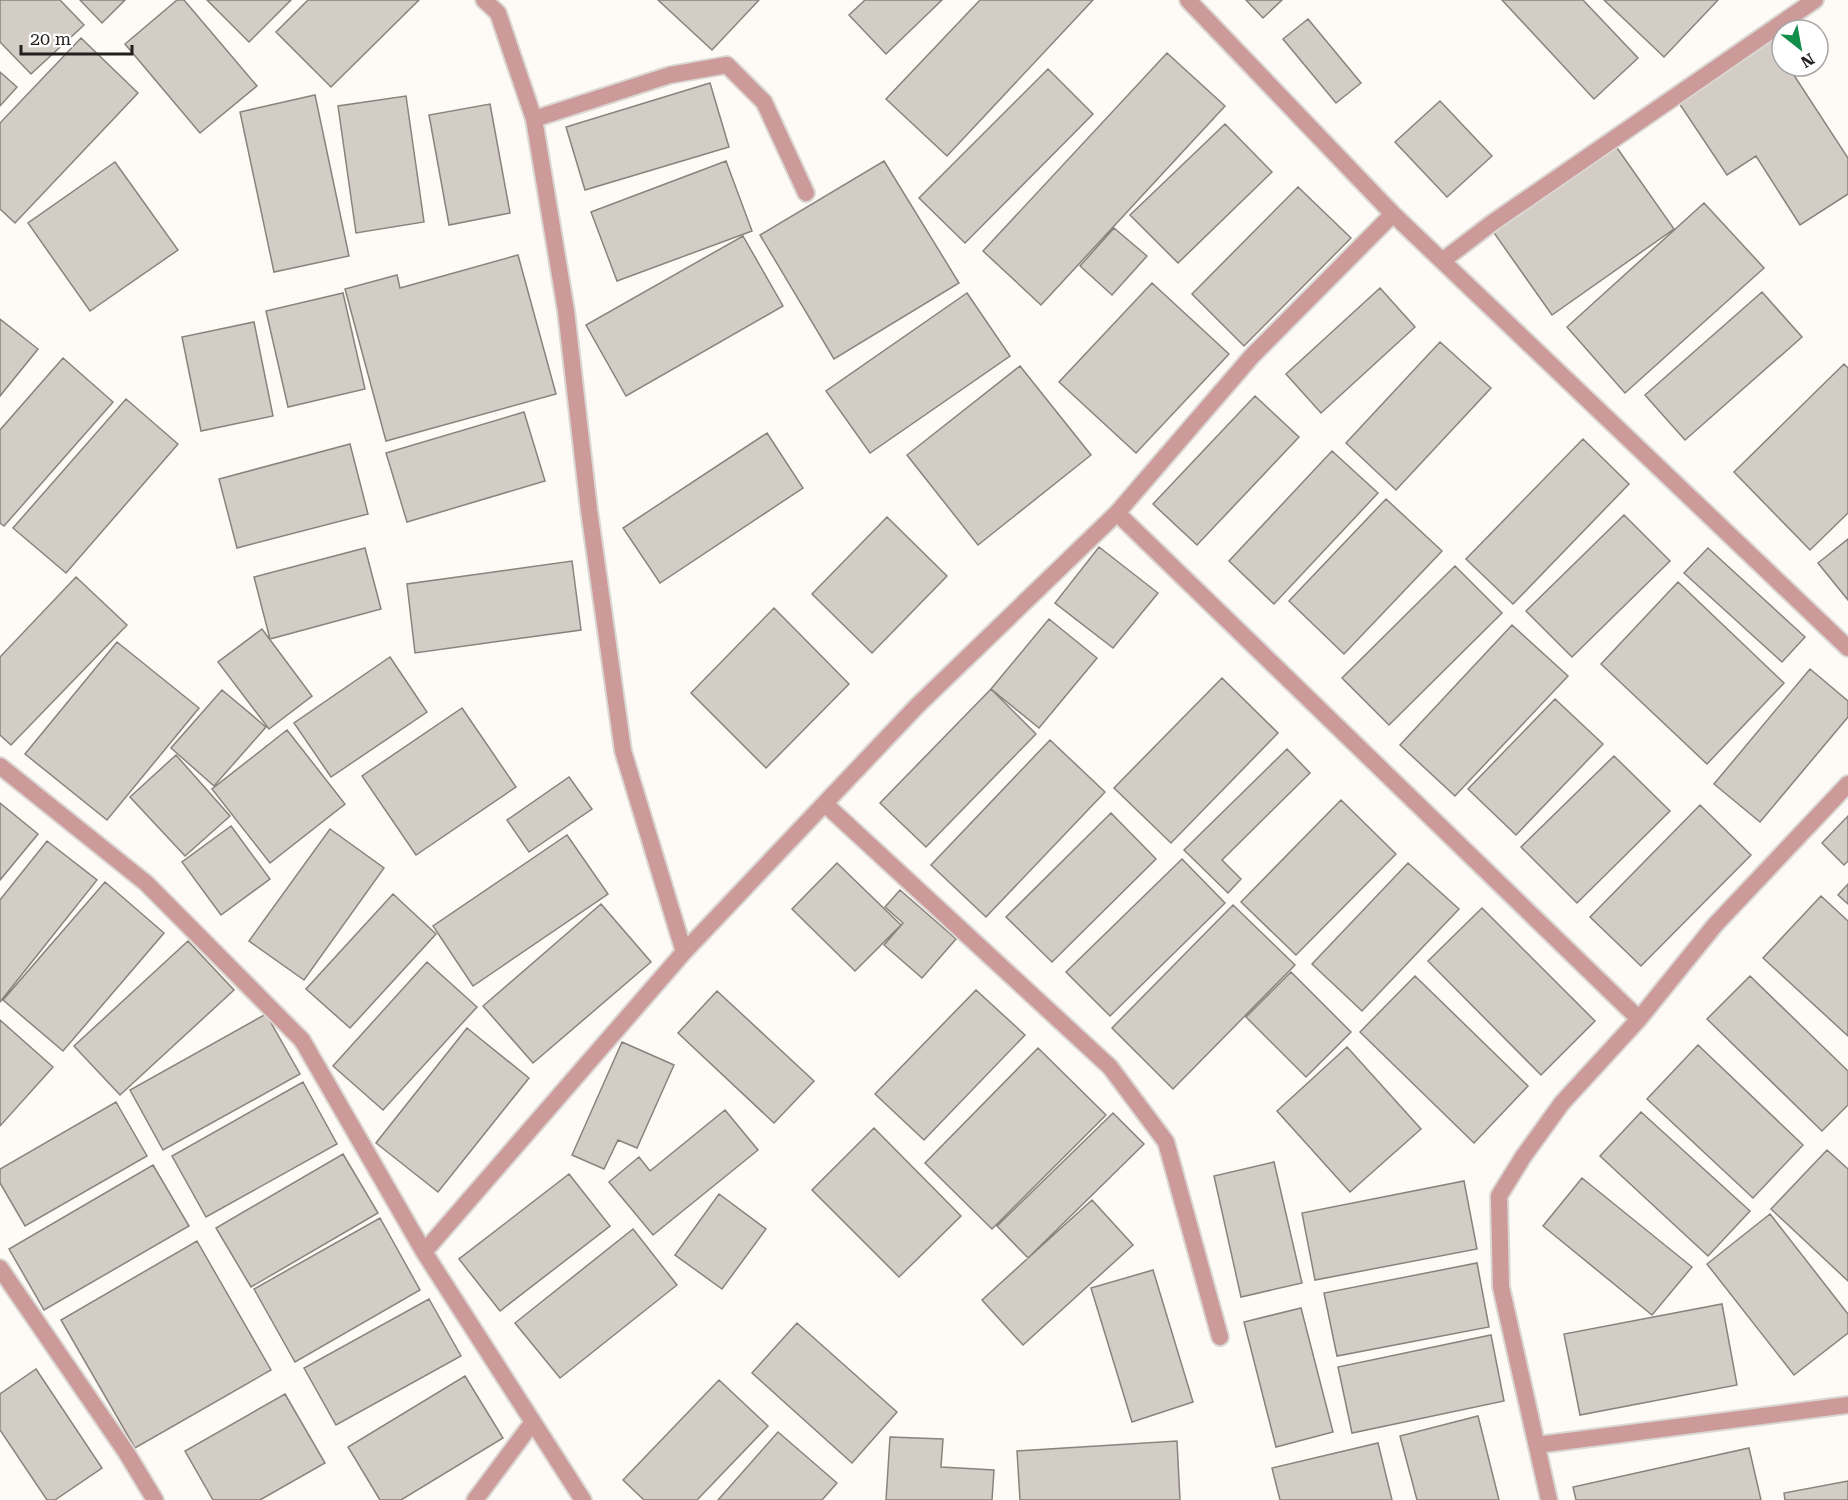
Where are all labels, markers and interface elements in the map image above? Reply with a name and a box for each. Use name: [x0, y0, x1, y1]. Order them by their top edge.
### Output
scale bar: [21, 18, 132, 56]
north arrow: [1770, 18, 1830, 78]
text: 20 m: [30, 28, 71, 49]
text: N: [1797, 49, 1818, 72]

